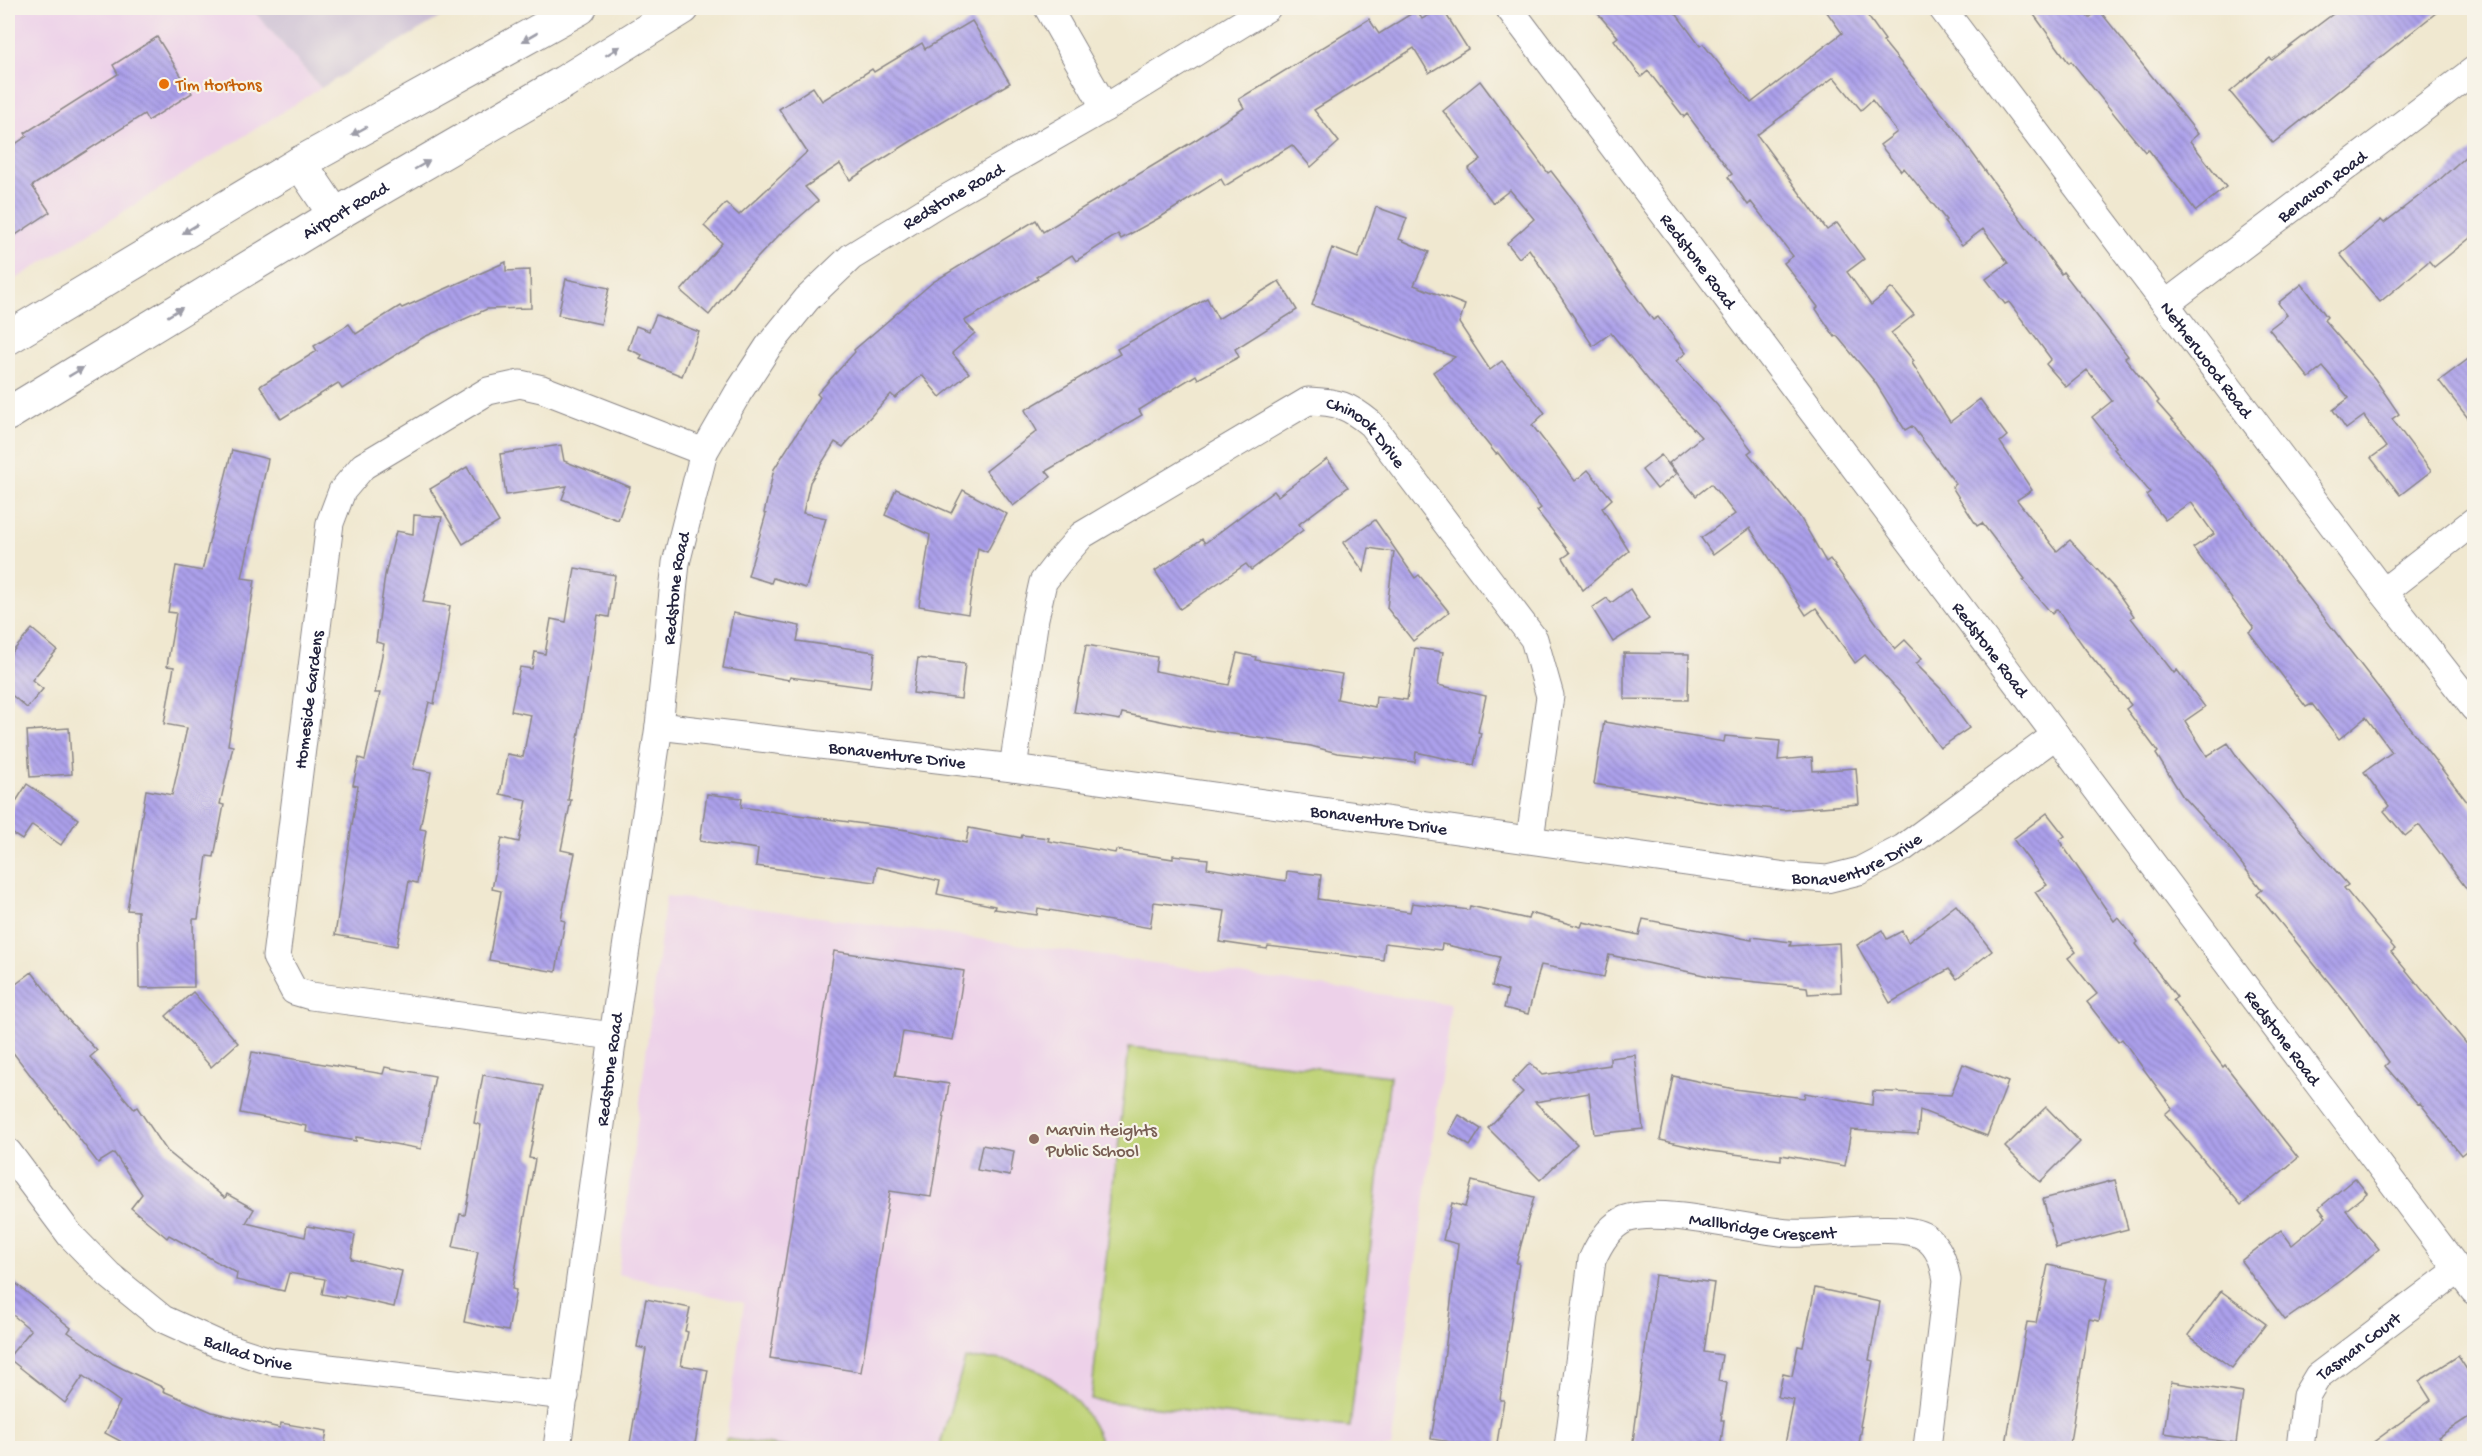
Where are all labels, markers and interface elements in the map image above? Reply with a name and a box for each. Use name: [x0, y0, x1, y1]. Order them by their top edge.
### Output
one-way arrow: [521, 32, 538, 42]
one-way arrow: [605, 46, 622, 57]
place label: Tim Hortons: [175, 76, 263, 97]
marker: Tim Hortons: [157, 77, 171, 91]
one-way arrow: [350, 126, 367, 136]
street label: Benavon Road: [2273, 146, 2373, 229]
one-way arrow: [414, 159, 430, 170]
street label: Redstone Road: [899, 159, 1010, 236]
street label: Airport Road: [299, 178, 394, 245]
street label: Redstone Road: [1654, 210, 1740, 315]
one-way arrow: [182, 223, 198, 234]
street label: Netherwood Road: [2154, 298, 2257, 424]
one-way arrow: [167, 307, 184, 317]
one-way arrow: [68, 367, 85, 377]
street label: Chinook Drive: [1324, 394, 1409, 474]
street label: Redstone Road: [660, 529, 697, 646]
street label: Redstone Road: [1946, 599, 2033, 703]
street label: Homeside Gardens: [291, 628, 330, 770]
street label: Bonaventure Drive: [826, 738, 967, 775]
street label: Bonaventure Drive: [1308, 802, 1449, 842]
street label: Bonaventure Drive: [1790, 829, 1928, 892]
street label: Redstone Road: [2239, 987, 2325, 1092]
street label: Redstone Road: [593, 1010, 629, 1128]
place label: Marvin Heights Public School: [1045, 1121, 1158, 1163]
marker: Marvin Heights Public School: [1027, 1132, 1041, 1146]
street label: Mallbridge Crescent: [1688, 1210, 1839, 1247]
street label: Tasman Court: [2312, 1308, 2407, 1387]
street label: Ballad Drive: [199, 1330, 294, 1377]

